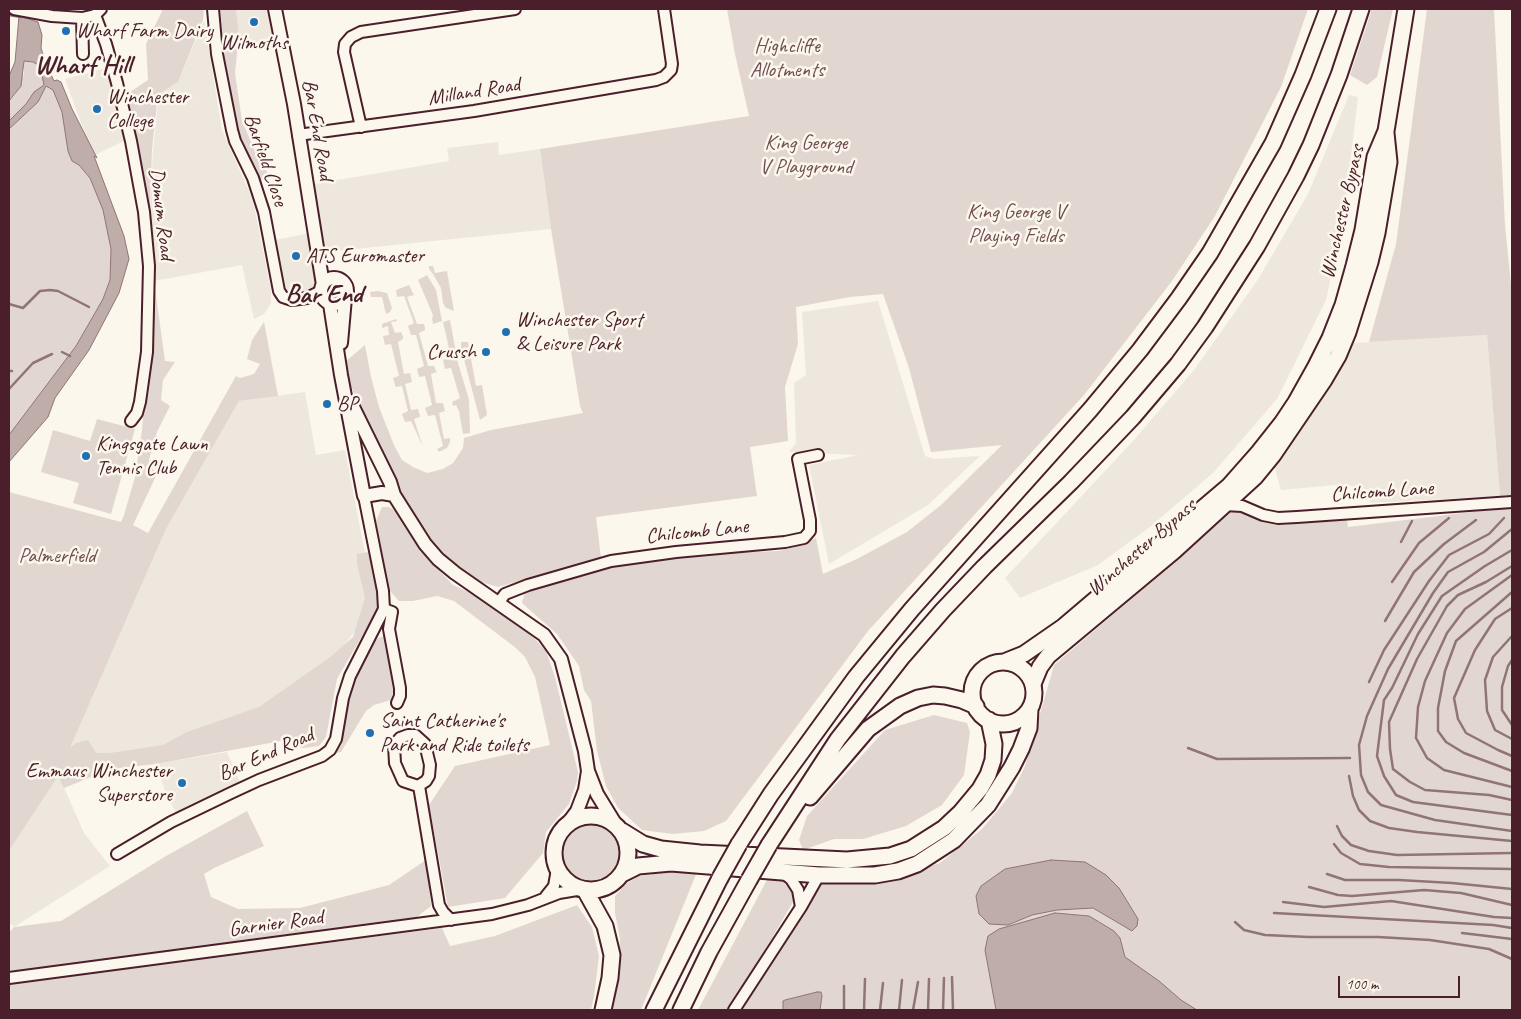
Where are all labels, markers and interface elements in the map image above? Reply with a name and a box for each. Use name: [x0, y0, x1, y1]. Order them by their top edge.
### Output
marker: Wilmoths: [248, 16, 260, 28]
place label: Wharf Farm Dairy: [76, 18, 213, 44]
marker: Wharf Farm Dairy: [60, 25, 72, 37]
place label: Wilmoths: [220, 30, 288, 56]
park label: Highcliffe Allotments: [750, 33, 824, 83]
district label: Wharf Hill: [35, 50, 131, 82]
street label: Milland Road: [426, 72, 522, 112]
street label: Bar End Road: [296, 78, 338, 182]
place label: Winchester College: [107, 84, 188, 134]
marker: Winchester College: [91, 103, 103, 115]
street label: Barfield Close: [237, 111, 293, 209]
park label: King George V Playground: [759, 130, 853, 180]
street label: Winchester Bypass: [1315, 143, 1371, 281]
street label: Domum Road: [143, 167, 179, 261]
park label: King George V Playing Fields: [967, 199, 1065, 249]
place label: ATS Euromaster: [306, 243, 424, 269]
marker: ATS Euromaster: [290, 250, 302, 262]
district label: Bar End: [285, 279, 363, 311]
place label: Winchester Sport & Leisure Park: [516, 307, 643, 357]
marker: Winchester Sport & Leisure Park: [500, 326, 512, 338]
place label: Crussh: [427, 339, 476, 365]
marker: Crussh: [480, 346, 492, 358]
place label: BP: [337, 391, 358, 417]
marker: BP: [321, 398, 333, 410]
place label: Kingsgate Lawn Tennis Club: [96, 431, 208, 481]
marker: Kingsgate Lawn Tennis Club: [80, 450, 92, 462]
street label: Chilcomb Lane: [1330, 476, 1434, 508]
street label: Winchester Bypass: [1082, 494, 1202, 602]
street label: Chilcomb Lane: [645, 514, 749, 550]
park label: Palmerfield: [18, 543, 96, 569]
place label: Saint Catherine's Park and Ride toilets: [380, 708, 528, 758]
street label: Bar End Road: [214, 723, 318, 787]
marker: Saint Catherine's Park and Ride toilets: [364, 727, 376, 739]
place label: Emmaus Winchester Superstore: [26, 758, 172, 808]
marker: Emmaus Winchester Superstore: [176, 777, 188, 789]
street label: Garnier Road: [227, 905, 325, 943]
scale bar: [1341, 966, 1464, 998]
text: 100 m: [1346, 975, 1378, 994]

